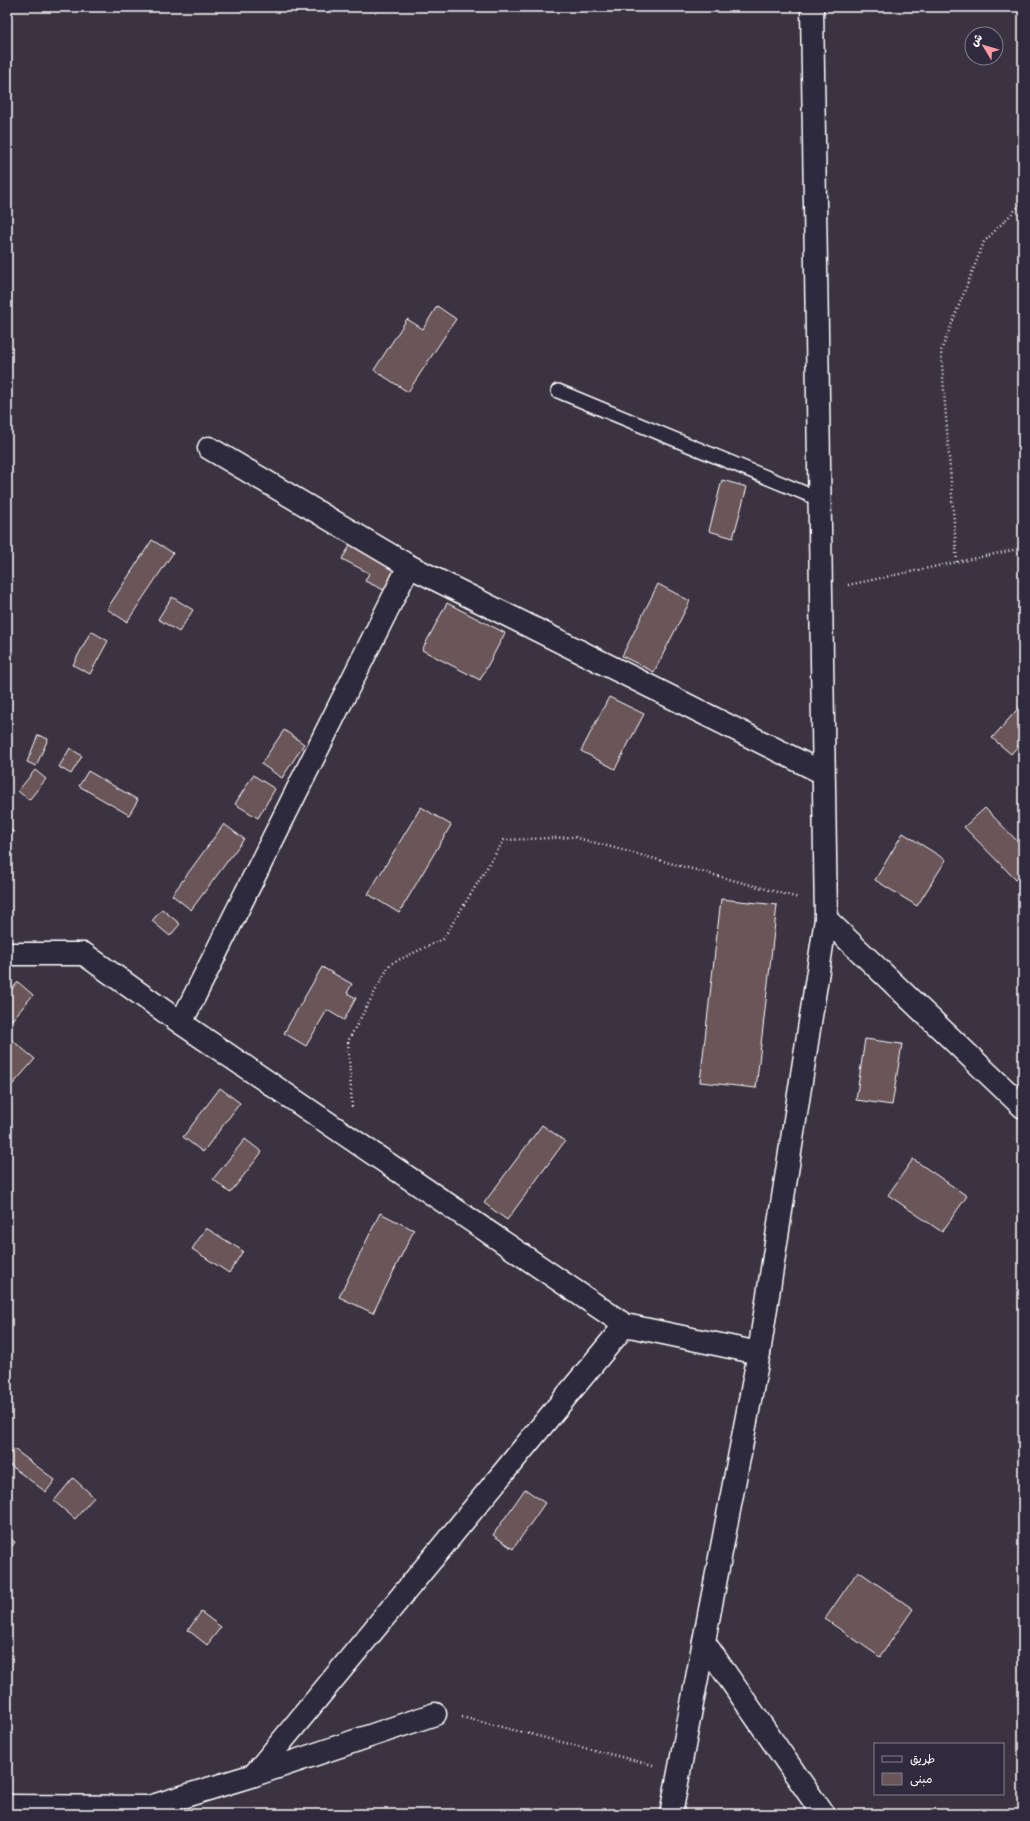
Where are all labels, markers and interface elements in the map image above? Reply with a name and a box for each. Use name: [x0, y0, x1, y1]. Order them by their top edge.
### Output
north arrow: [964, 26, 1004, 66]
text: ش: [967, 31, 987, 50]
legend: [874, 1743, 1004, 1795]
text: طريق: [910, 1751, 935, 1769]
text: مبنى: [910, 1771, 933, 1789]

